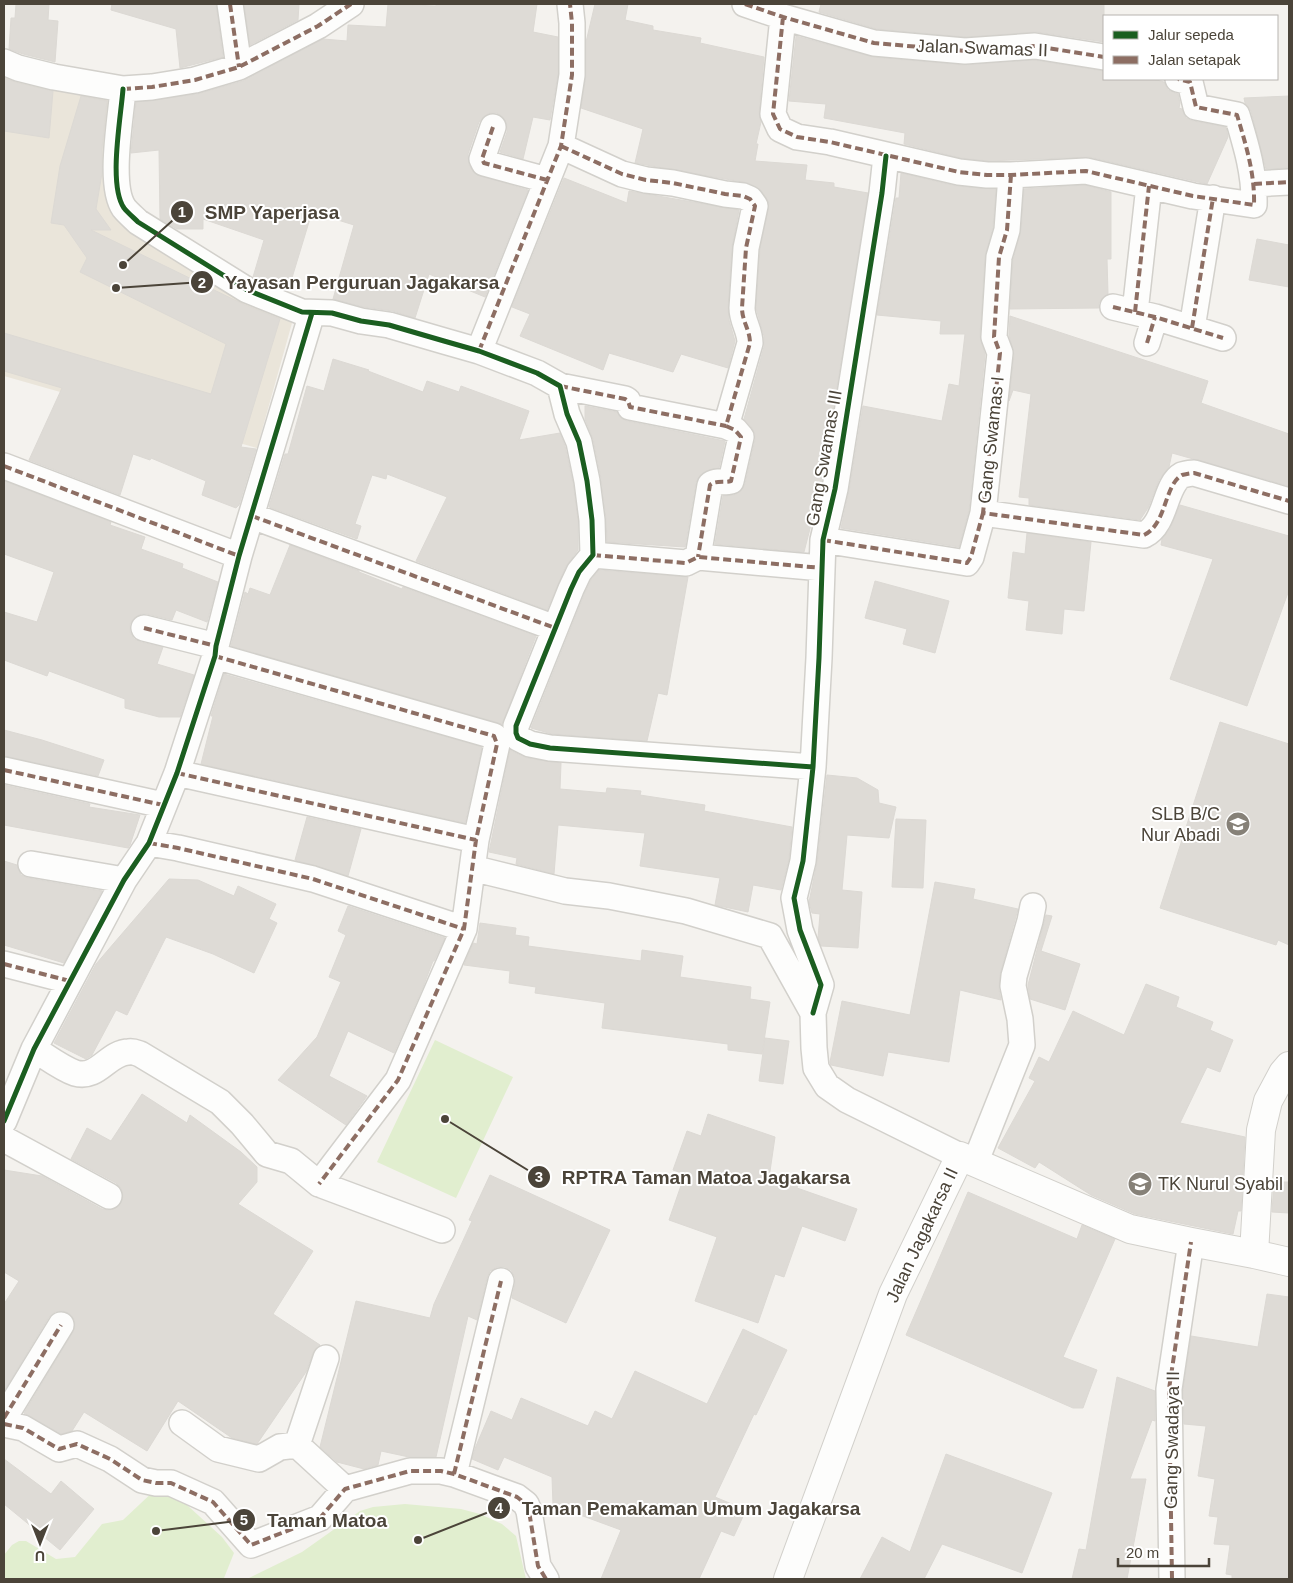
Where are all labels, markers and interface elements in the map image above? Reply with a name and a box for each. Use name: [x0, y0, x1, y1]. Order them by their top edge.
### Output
legend: [1103, 15, 1278, 80]
text: Jalur sepeda: [1148, 26, 1235, 43]
street label: Jalan Swamas II: [916, 36, 1048, 60]
text: Jalan setapak: [1148, 51, 1241, 68]
callout: SMP Yaperjasa: [170, 195, 350, 229]
text: SMP Yaperjasa: [205, 202, 340, 223]
text: 1: [178, 203, 186, 220]
callout: Yayasan Perguruan Jagakarsa: [190, 265, 510, 299]
text: Yayasan Perguruan Jagakarsa: [225, 272, 500, 293]
text: 2: [198, 274, 206, 291]
street label: Gang Swamas I: [974, 375, 1008, 505]
street label: Gang Swamas III: [802, 388, 846, 528]
place label: SLB B/C Nur Abadi: [1141, 804, 1220, 845]
school or university icon: SLB B/C Nur Abadi: [1225, 811, 1251, 837]
callout: RPTRA Taman Matoa Jagakarsa: [526, 1160, 860, 1194]
street label: Jalan Jagakarsa II: [882, 1165, 962, 1305]
text: RPTRA Taman Matoa Jagakarsa: [562, 1167, 851, 1188]
text: 3: [535, 1168, 543, 1185]
school or university icon: TK Nurul Syabil: [1127, 1171, 1153, 1197]
place label: TK Nurul Syabil: [1158, 1174, 1283, 1194]
street label: Gang Swadaya II: [1161, 1371, 1183, 1509]
callout: Taman Pemakaman Umum Jagakarsa: [487, 1491, 870, 1525]
text: Taman Pemakaman Umum Jagakarsa: [522, 1498, 861, 1519]
text: 4: [495, 1499, 504, 1516]
callout: Taman Matoa: [232, 1503, 397, 1537]
text: Taman Matoa: [267, 1510, 387, 1531]
text: 5: [240, 1511, 248, 1528]
north arrow: [15, 1518, 65, 1568]
scale bar: [1118, 1536, 1209, 1568]
text: 20 m: [1126, 1544, 1159, 1561]
text: U: [35, 1548, 45, 1564]

